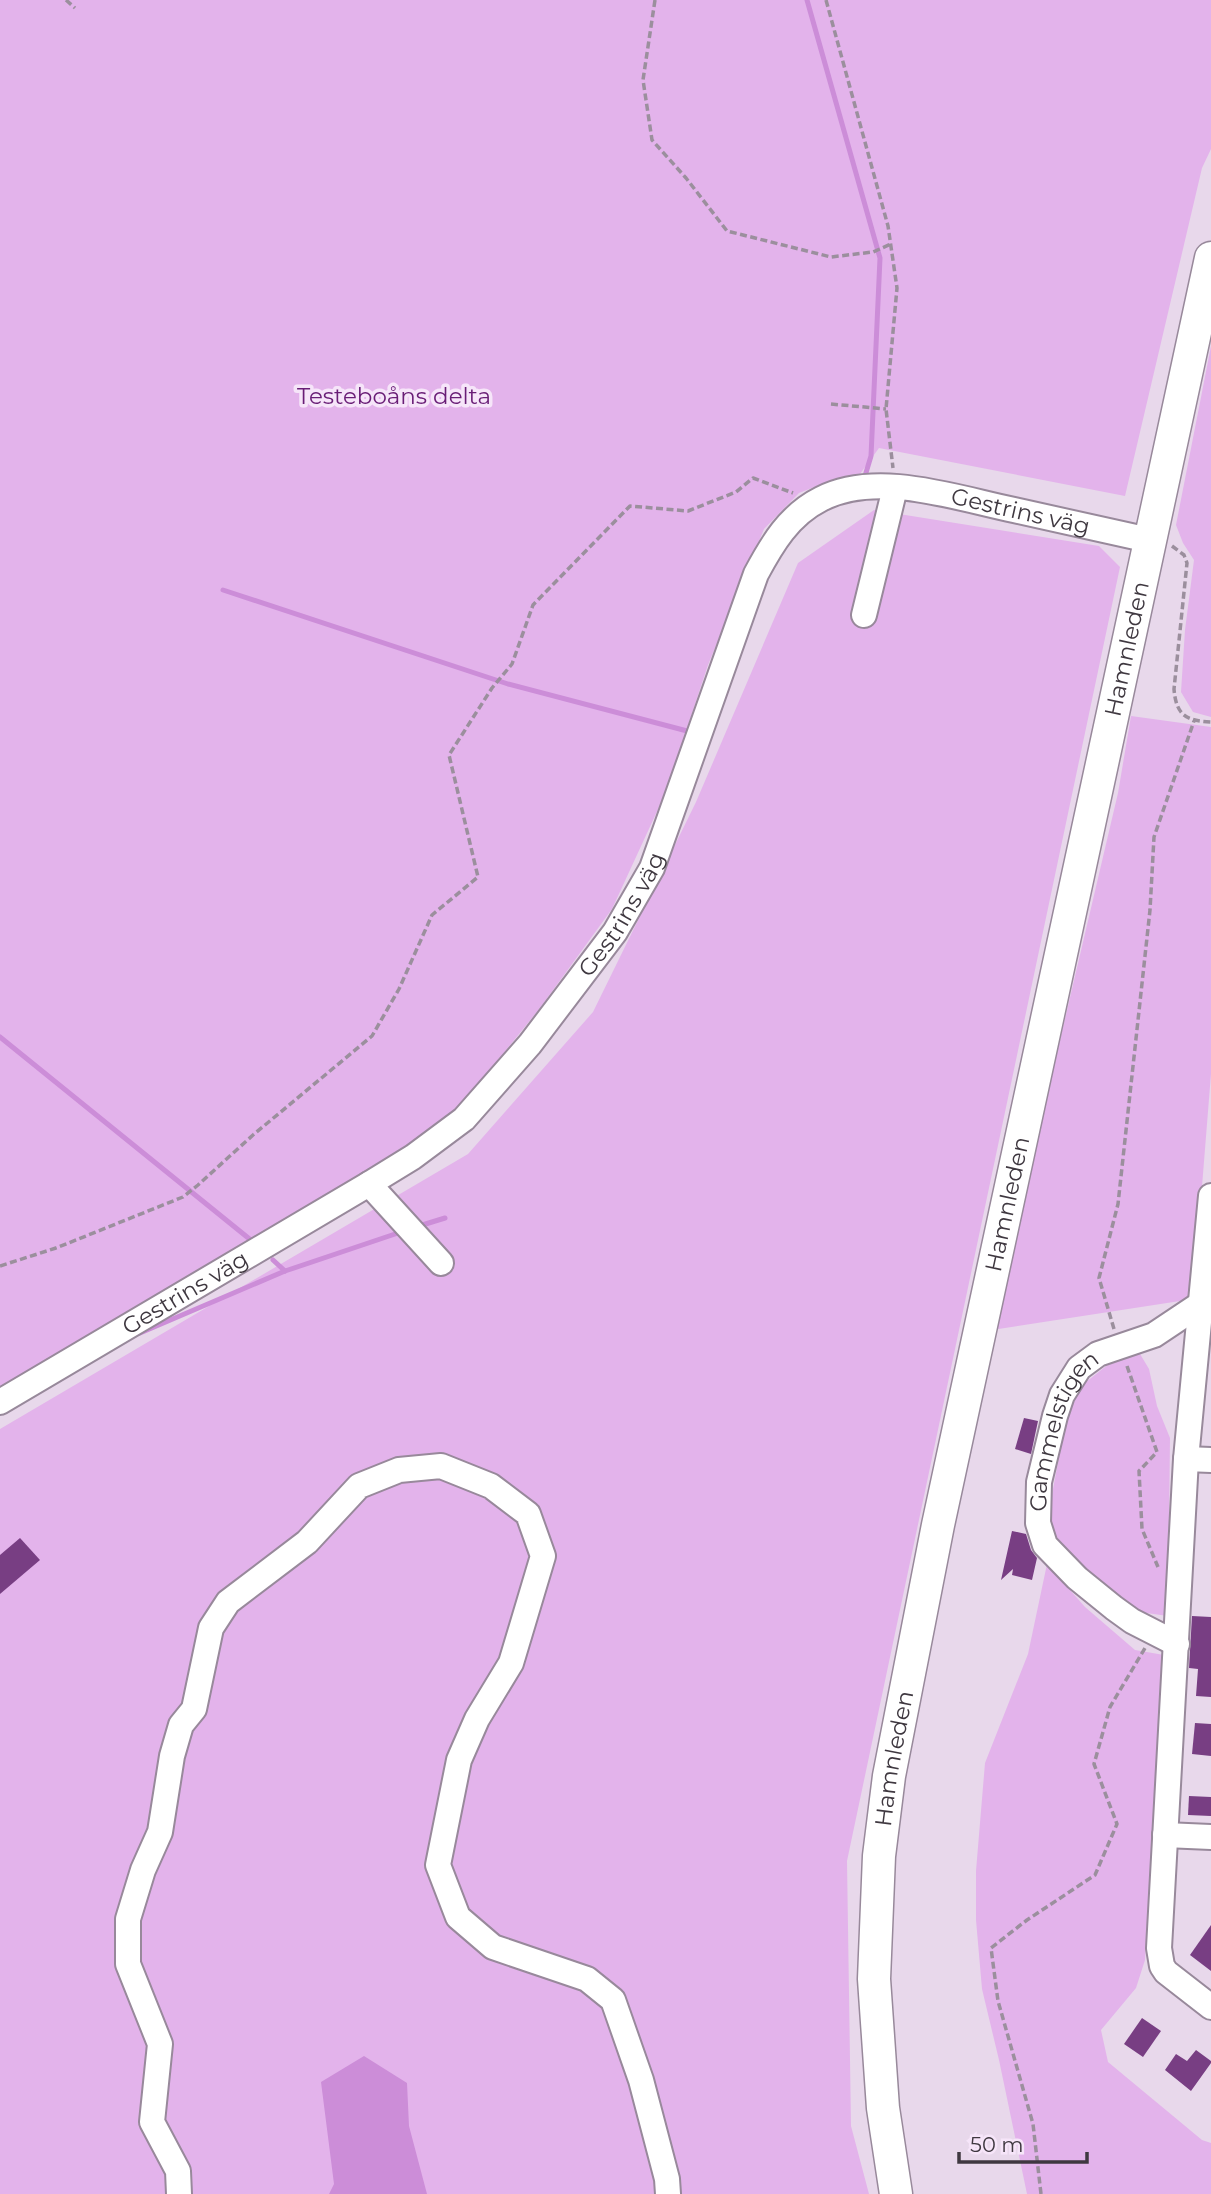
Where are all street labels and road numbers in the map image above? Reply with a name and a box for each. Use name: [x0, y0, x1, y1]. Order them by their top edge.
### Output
street label: Gestrins väg: [948, 482, 1093, 540]
street label: Hamnleden: [1099, 579, 1155, 719]
street label: Gestrins väg: [572, 849, 670, 982]
street label: Hamnleden: [979, 1134, 1035, 1274]
street label: Gestrins väg: [117, 1245, 253, 1341]
street label: Gammelstigen: [1024, 1344, 1104, 1512]
street label: Hamnleden: [869, 1688, 919, 1828]

